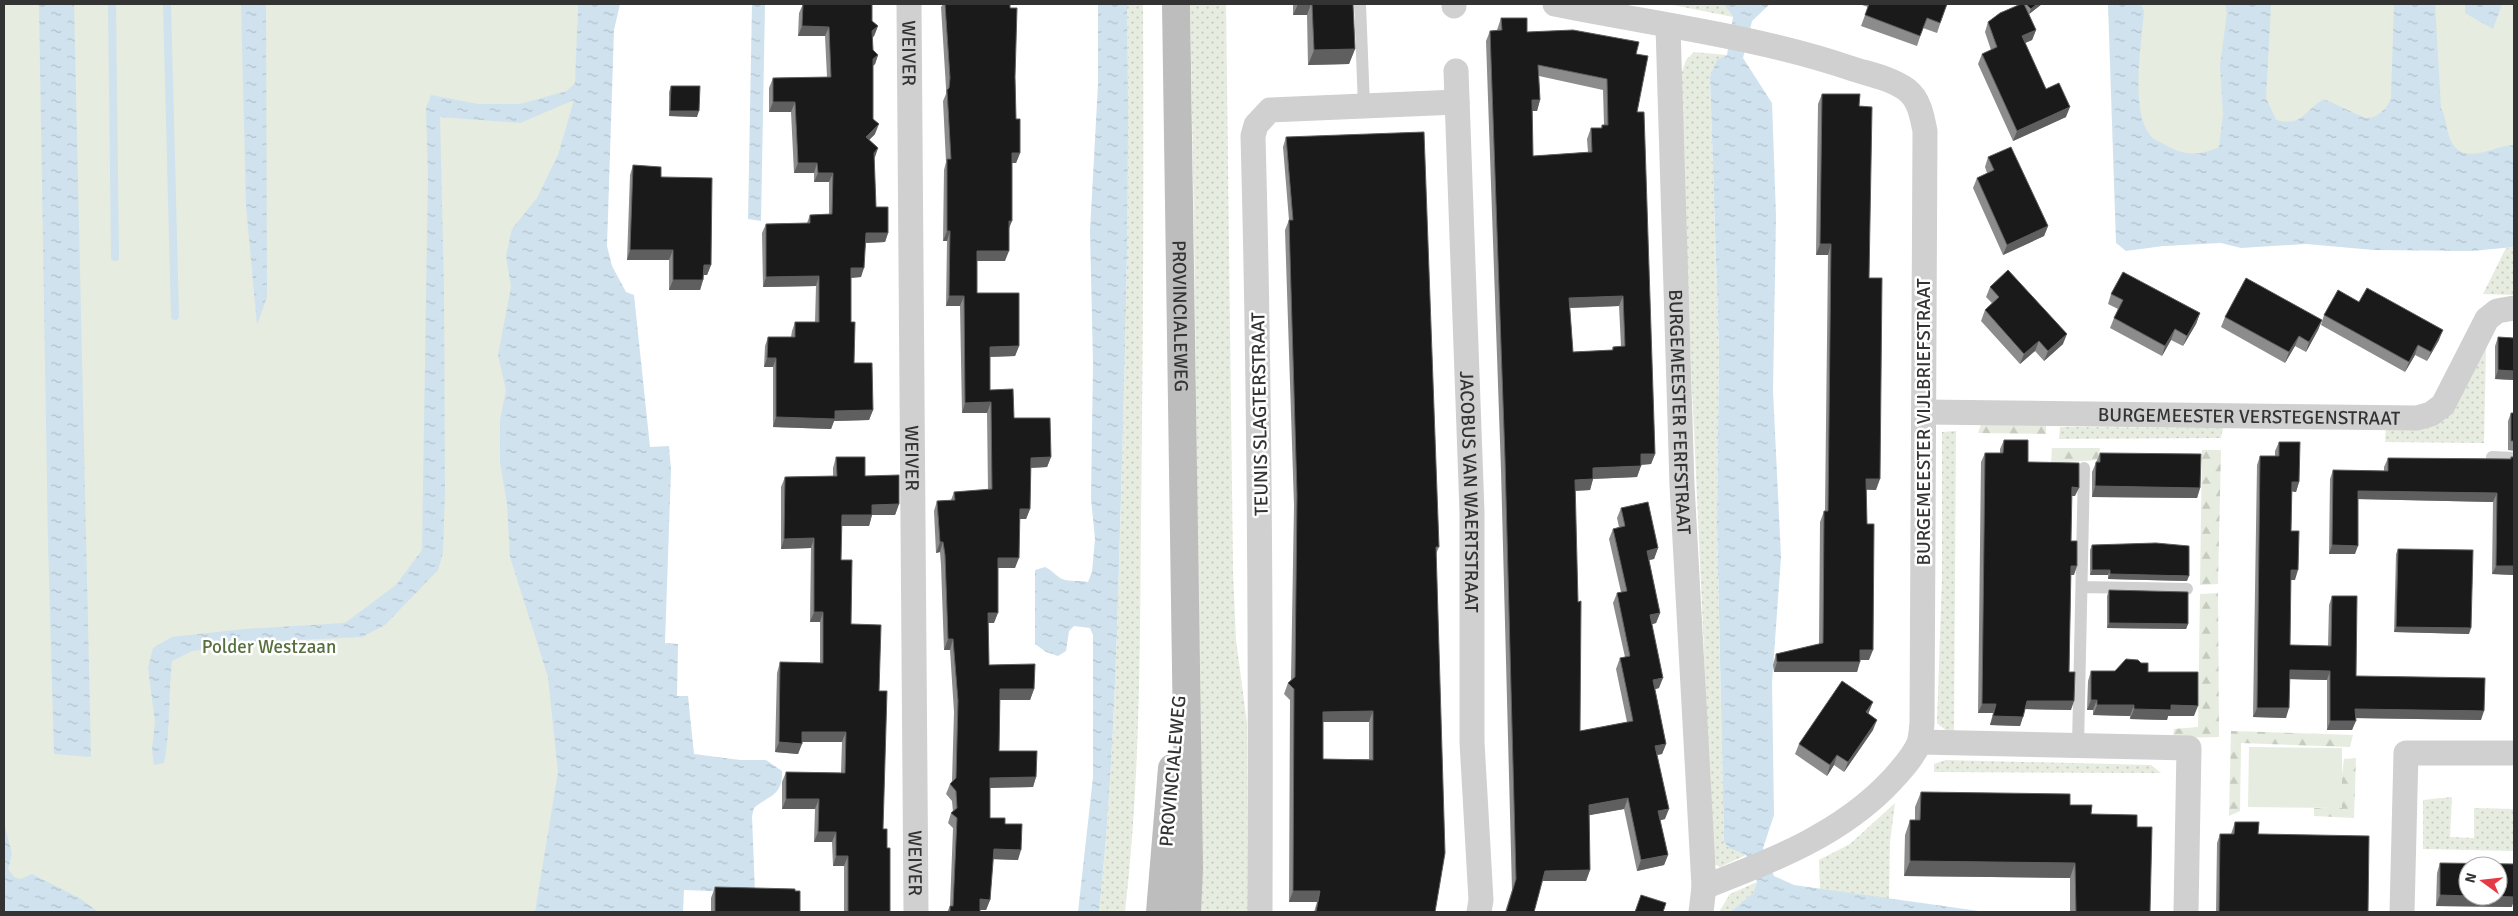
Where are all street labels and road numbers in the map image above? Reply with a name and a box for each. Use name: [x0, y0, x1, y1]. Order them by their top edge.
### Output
street label: WEIVER: [896, 20, 921, 86]
street label: PROVINCIALEWEG: [1167, 240, 1193, 392]
street label: BURGEMEESTER VIJLBRIEFSTRAAT: [1912, 278, 1936, 566]
street label: BURGEMEESTER FERFSTRAAT: [1663, 289, 1696, 536]
street label: TEUNIS SLAGTERSTRAAT: [1246, 311, 1274, 516]
street label: JACOBUS VAN WAERTSTRAAT: [1454, 370, 1483, 613]
street label: BURGEMEESTER VERSTEGENSTRAAT: [2098, 403, 2401, 431]
street label: WEIVER: [899, 425, 924, 491]
street label: PROVINCIALEWEG: [1154, 694, 1192, 848]
street label: WEIVER: [902, 830, 927, 896]

